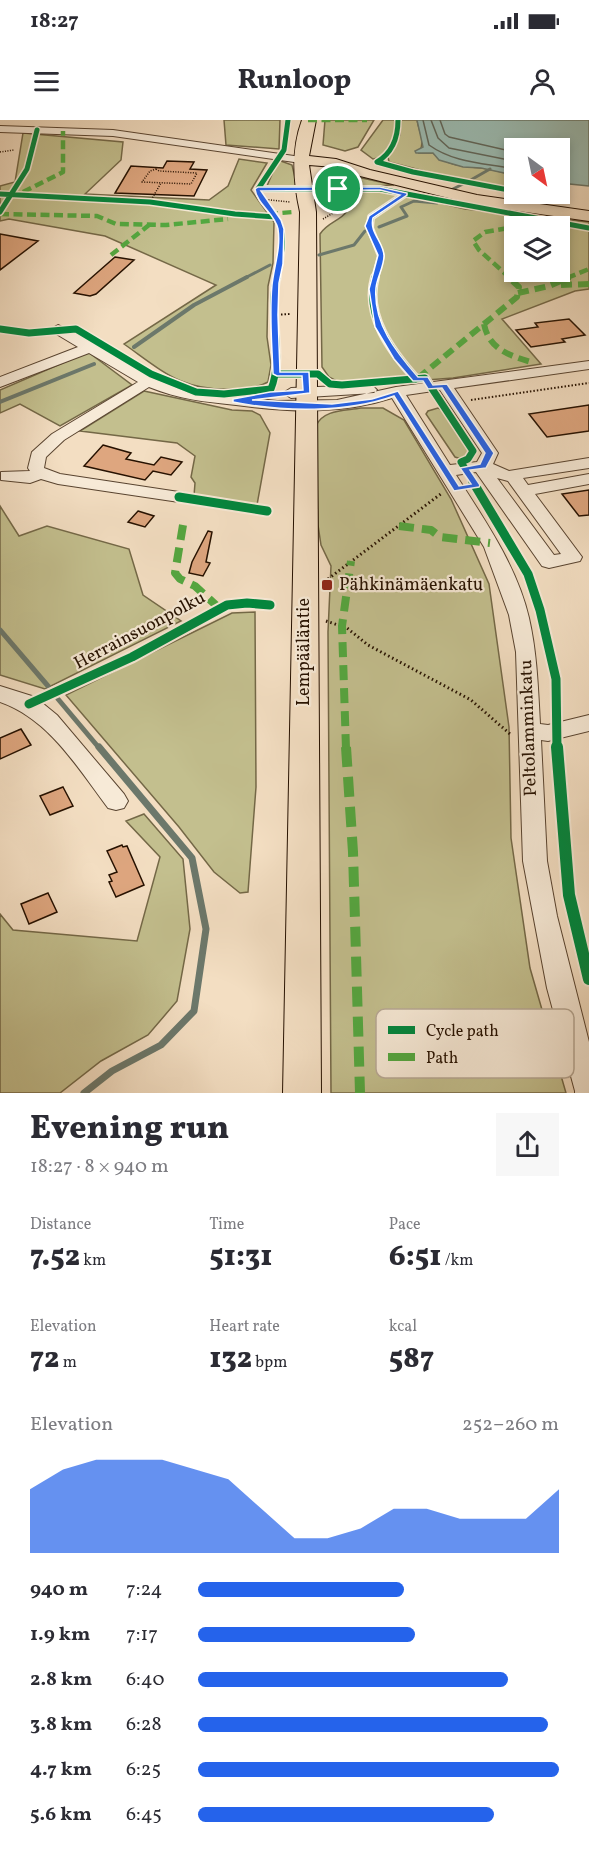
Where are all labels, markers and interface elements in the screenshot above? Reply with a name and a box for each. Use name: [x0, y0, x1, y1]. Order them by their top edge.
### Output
text: 18:27: [30, 6, 79, 37]
text: Runloop: [238, 62, 351, 100]
icon: menu: [30, 65, 63, 98]
icon: person: [526, 65, 559, 98]
north arrow: [504, 138, 570, 204]
map controls: [504, 138, 570, 282]
pin: [312, 163, 363, 214]
icon: arrive: [321, 172, 354, 205]
button: layers: [504, 216, 570, 282]
place label: Pähkinämäenkatu: [339, 573, 483, 598]
marker: Pähkinämäenkatu: [320, 578, 334, 592]
street label: Herrainsuonpolku: [70, 586, 210, 676]
street label: Lempääläntie: [292, 598, 317, 706]
street label: Peltolamminkatu: [514, 659, 544, 797]
legend: [376, 1009, 574, 1078]
text: Cycle path: [426, 1021, 499, 1043]
text: Path: [426, 1048, 458, 1070]
text: Evening run: [30, 1107, 229, 1153]
button: share: [496, 1113, 559, 1176]
text: 18:27 · 8 × 940 m: [30, 1153, 169, 1181]
text: Distance: [30, 1214, 91, 1236]
text: Time: [209, 1214, 244, 1236]
text: Pace: [389, 1214, 421, 1236]
text: 7.52: [30, 1236, 80, 1278]
text: 51:31: [209, 1236, 273, 1278]
text: 6:51: [389, 1236, 441, 1278]
text: km: [80, 1250, 106, 1272]
text: /km: [441, 1250, 473, 1272]
text: Elevation: [30, 1316, 97, 1338]
text: Heart rate: [209, 1316, 280, 1338]
text: kcal: [389, 1316, 417, 1338]
text: 72: [30, 1338, 59, 1380]
text: 132: [209, 1338, 252, 1380]
text: 587: [389, 1338, 434, 1380]
text: m: [59, 1352, 77, 1374]
text: bpm: [252, 1352, 287, 1374]
text: Elevation: [30, 1411, 113, 1439]
text: 252–260 m: [462, 1411, 559, 1439]
text: 940 m: [30, 1576, 88, 1604]
text: 7:24: [126, 1576, 163, 1604]
text: 1.9 km: [30, 1621, 90, 1649]
text: 7:17: [126, 1621, 158, 1649]
text: 2.8 km: [30, 1666, 92, 1694]
text: 6:40: [126, 1666, 164, 1694]
text: 3.8 km: [30, 1711, 92, 1739]
text: 6:28: [126, 1711, 162, 1739]
text: 4.7 km: [30, 1756, 92, 1784]
text: 6:25: [126, 1756, 161, 1784]
text: 5.6 km: [30, 1801, 92, 1829]
text: 6:45: [126, 1801, 162, 1829]

